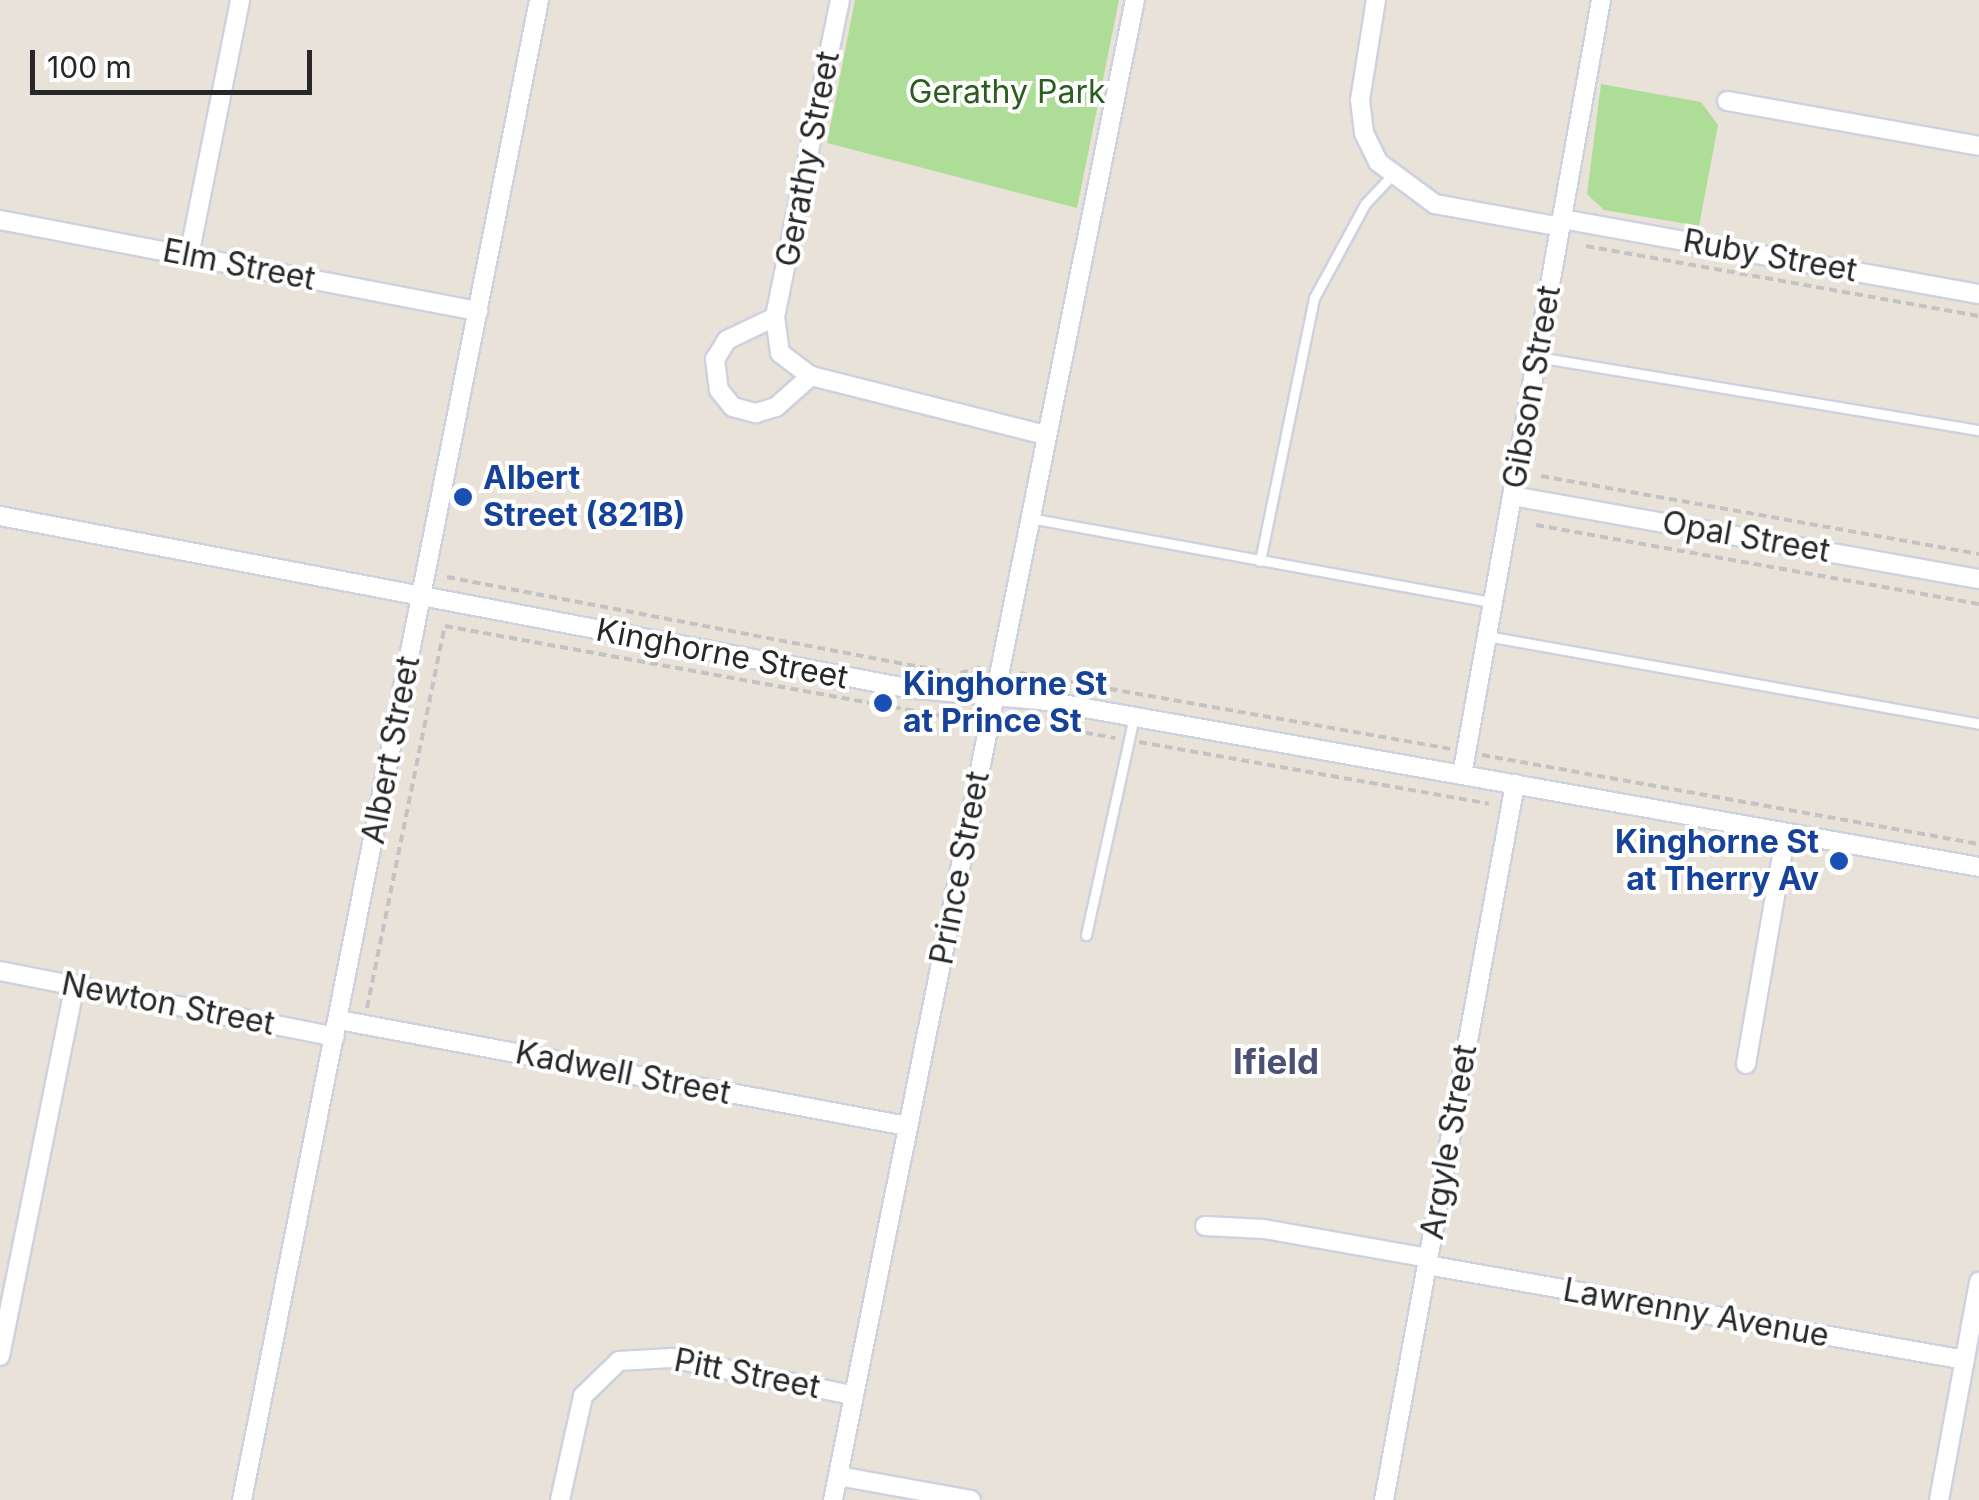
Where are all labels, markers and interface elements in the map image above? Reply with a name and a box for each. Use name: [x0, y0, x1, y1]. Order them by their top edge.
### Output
scale bar: [35, 30, 318, 92]
street label: Gerathy Street: [768, 48, 848, 270]
text: 100 m: [47, 49, 132, 85]
park label: Gerathy Park: [909, 73, 1105, 111]
street label: Ruby Street: [1680, 222, 1860, 290]
street label: Elm Street: [160, 231, 318, 299]
street label: Gibson Street: [1495, 282, 1569, 492]
place label: Albert Street (821B): [483, 460, 685, 535]
marker: Albert Street (821B): [452, 486, 474, 508]
street label: Opal Street: [1659, 503, 1833, 571]
street label: Kinghorne Street: [593, 611, 851, 697]
street label: Albert Street: [354, 653, 428, 847]
place label: Kinghorne St at Prince St: [903, 666, 1107, 741]
marker: Kinghorne St at Prince St: [872, 692, 894, 714]
street label: Prince Street: [922, 768, 998, 968]
place label: Kinghorne St at Therry Av: [1615, 824, 1819, 899]
marker: Kinghorne St at Therry Av: [1828, 850, 1850, 872]
street label: Newton Street: [58, 965, 278, 1043]
street label: Kadwell Street: [512, 1033, 734, 1113]
district label: Ifield: [1233, 1040, 1319, 1082]
street label: Argyle Street: [1413, 1042, 1485, 1242]
street label: Lawrenny Avenue: [1560, 1271, 1832, 1355]
street label: Pitt Street: [671, 1341, 823, 1407]

